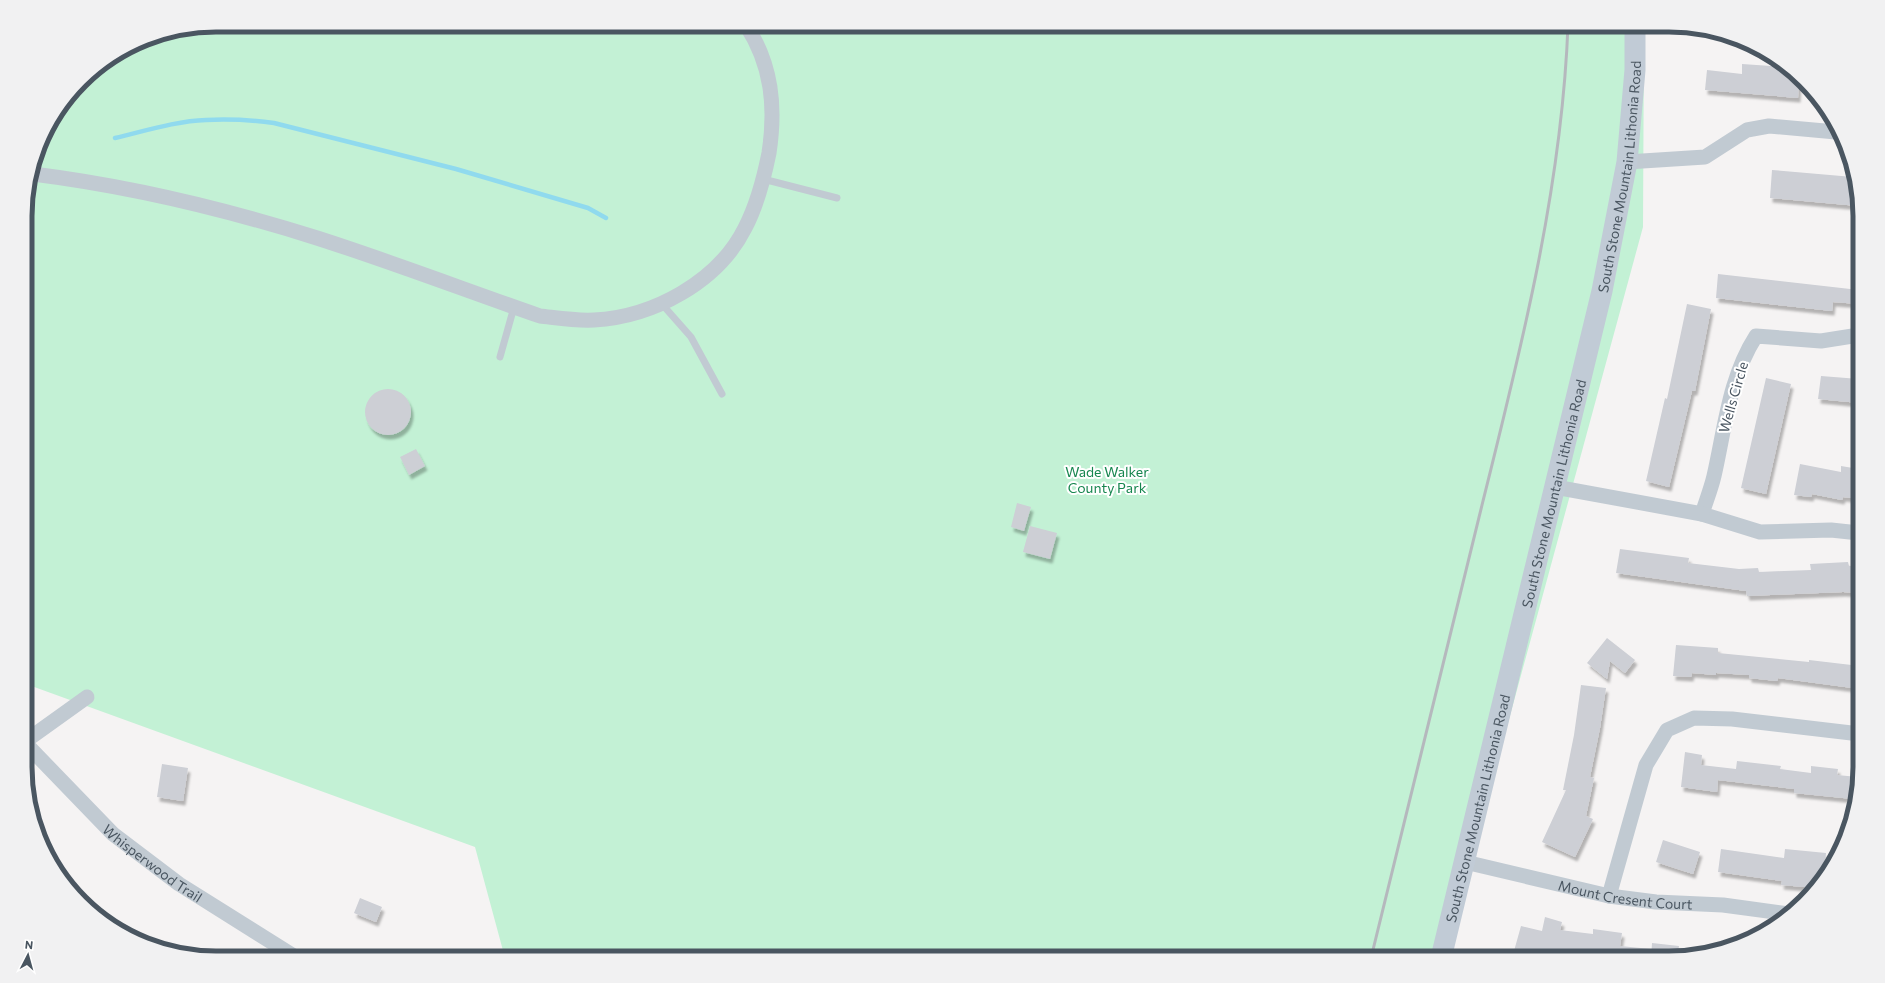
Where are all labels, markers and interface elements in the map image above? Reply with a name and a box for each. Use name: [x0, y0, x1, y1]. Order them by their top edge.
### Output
street label: South Stone Mountain Lithonia Road: [1593, 61, 1644, 294]
street label: Wells Circle: [1715, 359, 1751, 435]
street label: South Stone Mountain Lithonia Road: [1517, 377, 1589, 609]
park label: Wade Walker County Park: [1065, 463, 1149, 496]
street label: South Stone Mountain Lithonia Road: [1441, 692, 1513, 924]
street label: Whisperwood Trail: [99, 820, 206, 905]
street label: Mount Cresent Court: [1557, 876, 1693, 912]
north arrow: [8, 935, 48, 975]
text: N: [24, 938, 34, 951]

